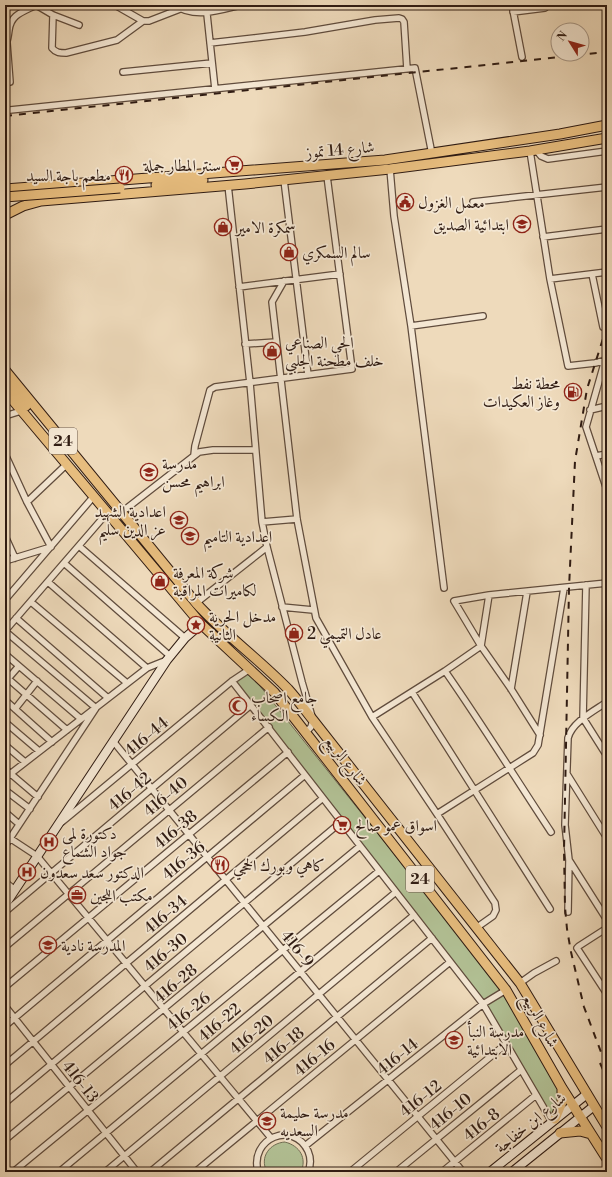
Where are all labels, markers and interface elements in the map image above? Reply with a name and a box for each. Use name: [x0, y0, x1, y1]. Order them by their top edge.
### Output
north arrow: [550, 22, 590, 62]
text: N: [555, 29, 571, 44]
street label: شارع 14 تموز: [303, 137, 376, 166]
supermarket icon: سنتر المطار جملة: [224, 155, 244, 175]
place label: سنتر المطار جملة: [142, 156, 221, 176]
restaurant icon: مطعم باجة السيد: [114, 165, 134, 185]
place label: مطعم باجة السيد: [26, 166, 111, 191]
public building icon: معمل الغزول: [395, 192, 415, 212]
place label: معمل الغزول: [418, 193, 485, 214]
school or university icon: ابتدائية الصديق: [512, 214, 532, 234]
place label: ابتدائية الصديق: [433, 215, 509, 235]
shop icon: سمكرة الامير: [213, 217, 233, 237]
place label: سمكرة الامير: [234, 218, 296, 238]
shop icon: سالم السمكري: [279, 242, 299, 262]
place label: سالم السمكري: [302, 243, 371, 267]
place label: الحي الصناعي خلف مطحنة الجلبي: [285, 333, 384, 376]
shop icon: الحي الصناعي خلف مطحنة الجلبي: [262, 341, 282, 361]
place label: محطة نفط وغاز العكيدات: [483, 374, 560, 412]
fuel station icon: محطة نفط وغاز العكيدات: [563, 382, 583, 402]
road number: 24: [49, 428, 77, 454]
place label: مدرسة ابراهيم محسن: [162, 454, 225, 498]
school or university icon: مدرسة ابراهيم محسن: [139, 462, 159, 482]
place label: اعدادية الشهيد عز الدين سليم: [95, 502, 166, 546]
school or university icon: اعدادية الشهيد عز الدين سليم: [169, 510, 189, 530]
school or university icon: اعدادية التاميم: [180, 526, 200, 546]
place label: اعدادية التاميم: [203, 527, 272, 553]
place label: شركة المعرفة لكاميرات المراقبة: [173, 563, 257, 601]
shop icon: شركة المعرفة لكاميرات المراقبة: [150, 571, 170, 591]
place label: مدخل الحرية الثانية: [209, 607, 276, 645]
place icon: مدخل الحرية الثانية: [186, 615, 206, 635]
shop icon: عادل التميمي 2: [284, 623, 304, 643]
place label: عادل التميمي 2: [307, 624, 382, 649]
place label: جامع اصحاب الکساء: [251, 688, 318, 726]
mosque icon: جامع اصحاب الکساء: [228, 696, 248, 716]
street label: 416-44: [121, 712, 173, 761]
street label: شارع الربيع: [315, 731, 371, 793]
street label: 416-42: [104, 768, 155, 816]
street label: 416-40: [139, 772, 192, 821]
street label: 416-38: [150, 806, 202, 854]
supermarket icon: اسواق عمو صالح: [332, 815, 352, 835]
place label: اسواق عمو صالح: [355, 816, 437, 839]
place label: دكتورة لمى جواد الشماع: [62, 824, 127, 865]
hospital icon: دكتورة لمى جواد الشماع: [39, 832, 59, 852]
street label: 416-36: [158, 837, 210, 885]
restaurant icon: كاهي وبورك الحجي: [210, 855, 230, 875]
place label: كاهي وبورك الحجي: [233, 856, 325, 881]
hospital icon: الدكتور سعد سعدون: [17, 862, 37, 882]
place label: الدكتور سعد سعدون: [40, 863, 144, 883]
road number: 24: [406, 866, 434, 892]
office icon: مكتب اللجين: [67, 885, 87, 905]
place label: مكتب اللجين: [90, 886, 153, 906]
street label: 416-34: [140, 891, 192, 939]
street label: 416-9: [276, 926, 318, 971]
street label: 416-30: [140, 929, 192, 977]
school or university icon: المدرسة نادية: [38, 935, 58, 955]
place label: المدرسة نادية: [61, 936, 126, 956]
street label: 416-28: [150, 960, 202, 1008]
street label: 416-26: [163, 988, 215, 1035]
street label: شارع الربيع: [513, 990, 563, 1053]
street label: 416-22: [194, 999, 245, 1047]
street label: 416-20: [225, 1011, 278, 1059]
place label: مدرسة النبأ الابتدائية: [467, 1020, 524, 1060]
street label: 416-18: [259, 1022, 309, 1069]
school or university icon: مدرسة النبأ الابتدائية: [444, 1030, 464, 1050]
street label: 416-14: [373, 1034, 423, 1080]
street label: 416-16: [290, 1035, 340, 1081]
street label: 416-13: [58, 1057, 103, 1107]
street label: 416-12: [396, 1076, 446, 1122]
street label: شارع ابن خفاجة: [491, 1088, 572, 1160]
street label: 416-10: [425, 1089, 476, 1135]
place label: مدرسة حليمة السعديه: [280, 1103, 349, 1141]
street label: 416-8: [459, 1104, 504, 1146]
school or university icon: مدرسة حليمة السعديه: [257, 1111, 277, 1131]

